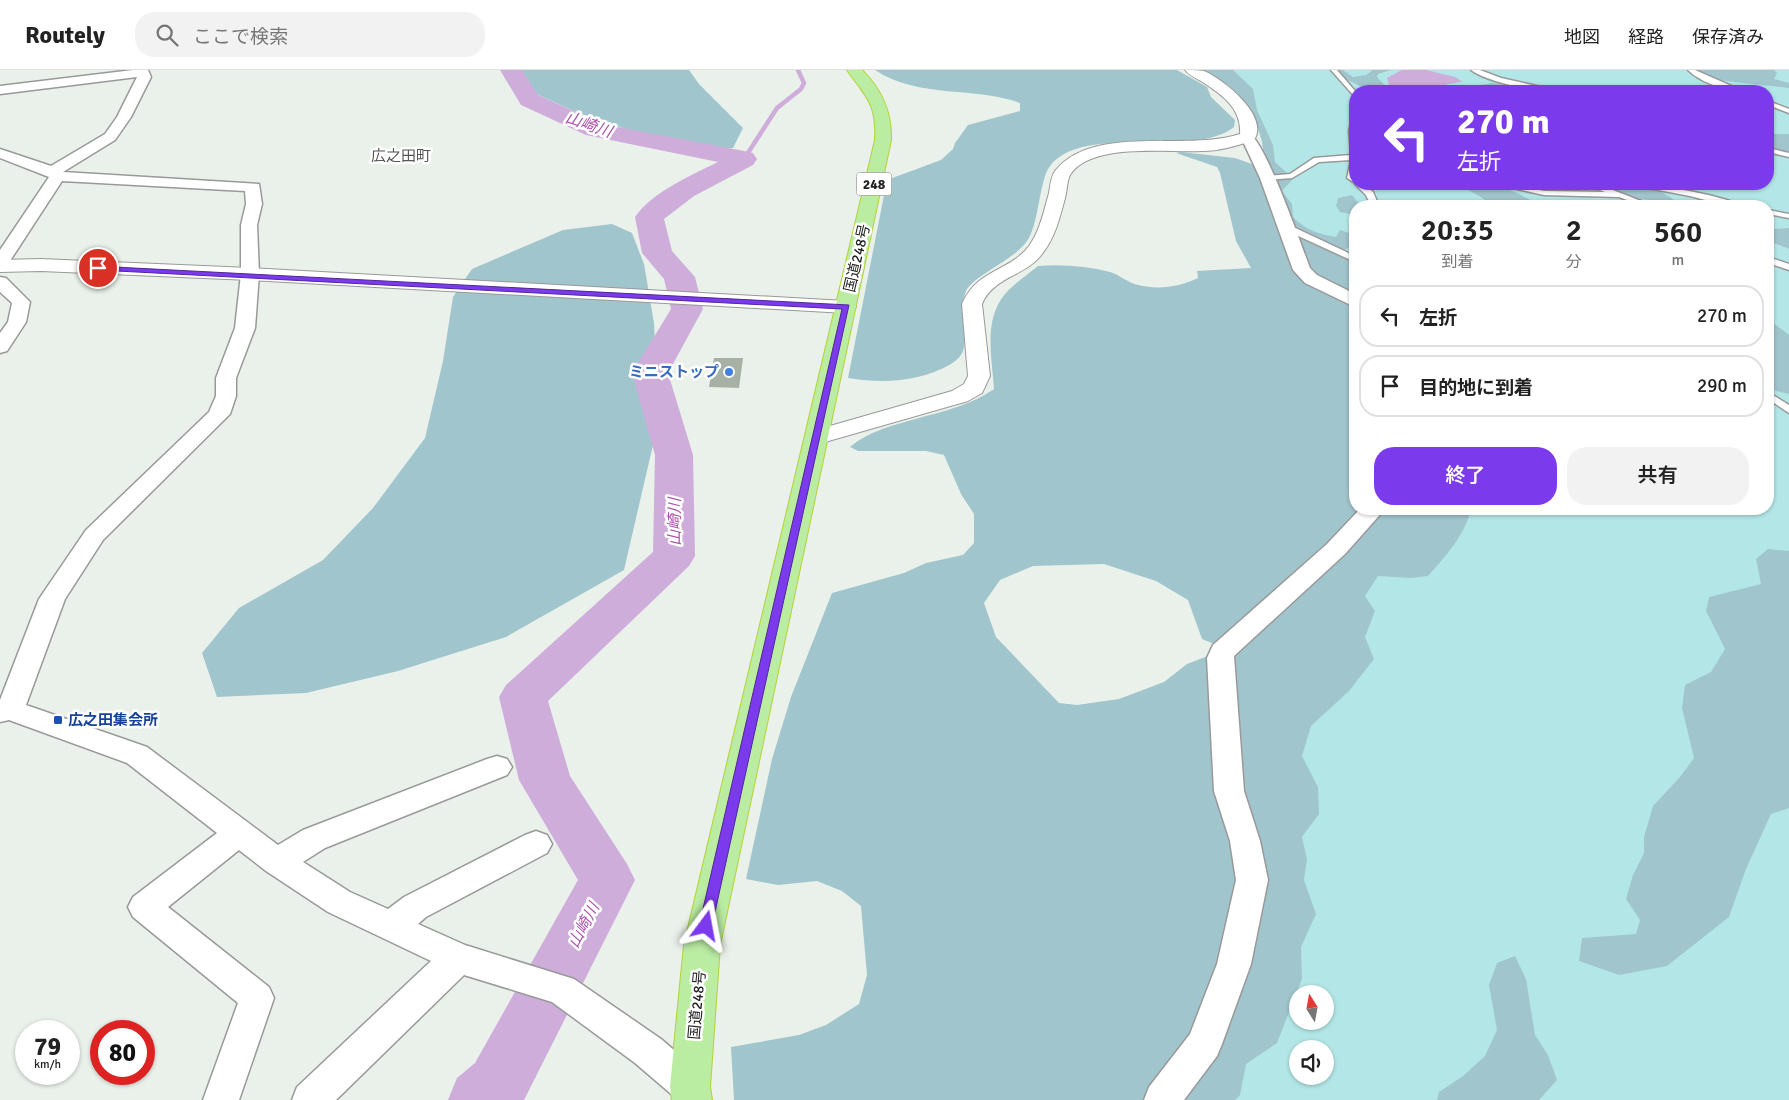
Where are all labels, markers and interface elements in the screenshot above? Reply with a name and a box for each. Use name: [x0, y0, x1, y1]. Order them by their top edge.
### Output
search box: [135, 12, 485, 57]
text: Routely: [25, 20, 105, 50]
icon: search: [153, 21, 181, 49]
text: ここで検索: [193, 25, 288, 49]
text: 地図: [1564, 26, 1600, 48]
text: 経路: [1628, 26, 1664, 48]
text: 保存済み: [1692, 26, 1764, 48]
text: 270 m: [1457, 100, 1550, 143]
icon: left: [1374, 105, 1439, 170]
water label: 山崎川: [563, 108, 617, 143]
district label: 広之田町: [371, 147, 431, 165]
text: 左折: [1457, 148, 1501, 175]
road number: 248: [856, 172, 892, 196]
text: 20:35: [1421, 212, 1494, 249]
text: 2: [1566, 212, 1582, 249]
text: 560: [1654, 214, 1702, 251]
street label: 国道248号: [840, 222, 874, 294]
pin: [77, 247, 119, 289]
text: m: [1672, 250, 1684, 270]
text: 到着: [1441, 252, 1473, 272]
text: 分: [1566, 252, 1582, 272]
icon: arrive: [84, 254, 112, 282]
icon: left: [1376, 302, 1404, 330]
text: 270 m: [1697, 304, 1747, 328]
text: 左折: [1419, 306, 1457, 330]
place label: ミニストップ: [629, 363, 719, 381]
marker: ミニストップ: [723, 366, 735, 378]
icon: arrive: [1376, 372, 1404, 400]
text: 290 m: [1697, 374, 1747, 398]
text: 目的地に到着: [1419, 376, 1533, 400]
button: 終了: [1374, 447, 1557, 505]
button: 共有: [1567, 447, 1749, 505]
water label: 山崎川: [665, 496, 685, 546]
place label: 広之田集会所: [68, 711, 158, 729]
marker: 広之田集会所: [52, 714, 64, 726]
water label: 山崎川: [564, 898, 605, 951]
position arrow: [679, 899, 731, 951]
street label: 国道248号: [685, 970, 709, 1040]
north arrow: [1289, 985, 1334, 1030]
map controls: [1289, 985, 1334, 1085]
speed limit sign: 80: [90, 1020, 155, 1085]
text: 79: [34, 1031, 61, 1062]
button: sound: [1289, 1040, 1334, 1085]
text: km/h: [34, 1057, 61, 1072]

